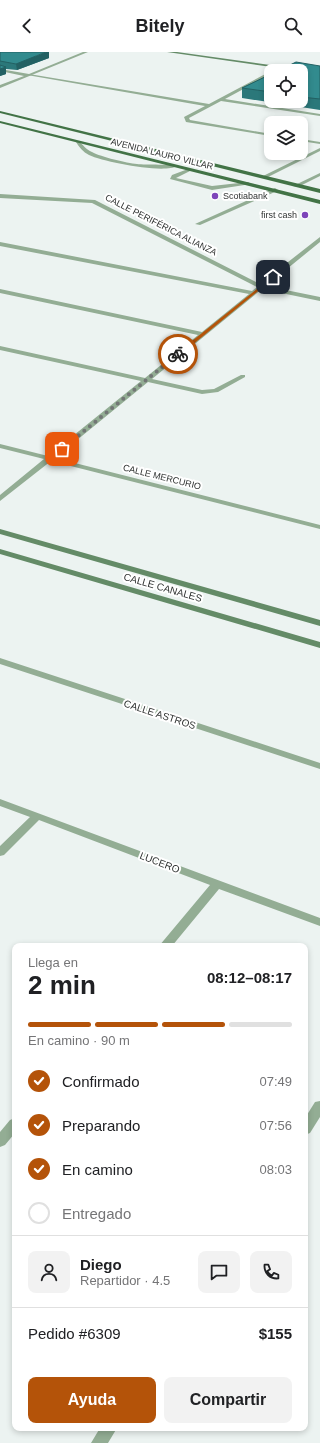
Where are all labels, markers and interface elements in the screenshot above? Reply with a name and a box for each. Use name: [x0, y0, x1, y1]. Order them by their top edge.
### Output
icon: back: [16, 15, 38, 37]
icon: search: [282, 15, 304, 37]
text: Bitely: [135, 16, 185, 36]
map controls: [264, 64, 308, 160]
button: locate: [264, 64, 308, 108]
button: layers: [264, 116, 308, 160]
street label: AVENIDA LAURO VILLAR: [110, 136, 215, 172]
marker: Scotiabank: [210, 191, 220, 201]
place label: Scotiabank: [223, 191, 268, 201]
street label: CALLE PERIFÉRICA ALIANZA: [103, 192, 219, 258]
place label: first cash: [261, 210, 297, 220]
marker: first cash: [300, 210, 310, 220]
pin: [256, 260, 290, 294]
icon: home: [262, 266, 284, 288]
courier: [158, 334, 198, 374]
icon: bike: [167, 343, 189, 365]
pin: [45, 432, 79, 466]
icon: bag: [51, 438, 73, 460]
street label: CALLE MERCURIO: [122, 462, 202, 492]
street label: CALLE CANALES: [122, 571, 204, 604]
street label: CALLE ASTROS: [122, 698, 198, 731]
street label: LUCERO: [138, 850, 181, 875]
text: Llega en: [28, 955, 78, 970]
text: 08:12–08:17: [207, 969, 292, 986]
text: 2 min: [28, 970, 96, 1000]
text: En camino · 90 m: [28, 1033, 130, 1048]
icon: check: [28, 1070, 50, 1092]
text: Confirmado: [62, 1073, 140, 1090]
text: 07:49: [259, 1074, 292, 1089]
icon: check: [28, 1114, 50, 1136]
text: Preparando: [62, 1117, 140, 1134]
text: 07:56: [259, 1118, 292, 1133]
icon: check: [28, 1158, 50, 1180]
text: En camino: [62, 1161, 133, 1178]
text: 08:03: [259, 1162, 292, 1177]
text: Entregado: [62, 1205, 131, 1222]
button: person: [28, 1251, 70, 1293]
button: chat: [198, 1251, 240, 1293]
button: phone: [250, 1251, 292, 1293]
text: Diego: [80, 1256, 122, 1273]
text: Repartidor · 4.5: [80, 1273, 170, 1288]
text: Pedido #6309: [28, 1325, 121, 1342]
text: $155: [259, 1325, 292, 1342]
button: Ayuda: [28, 1377, 156, 1423]
button: Compartir: [164, 1377, 292, 1423]

